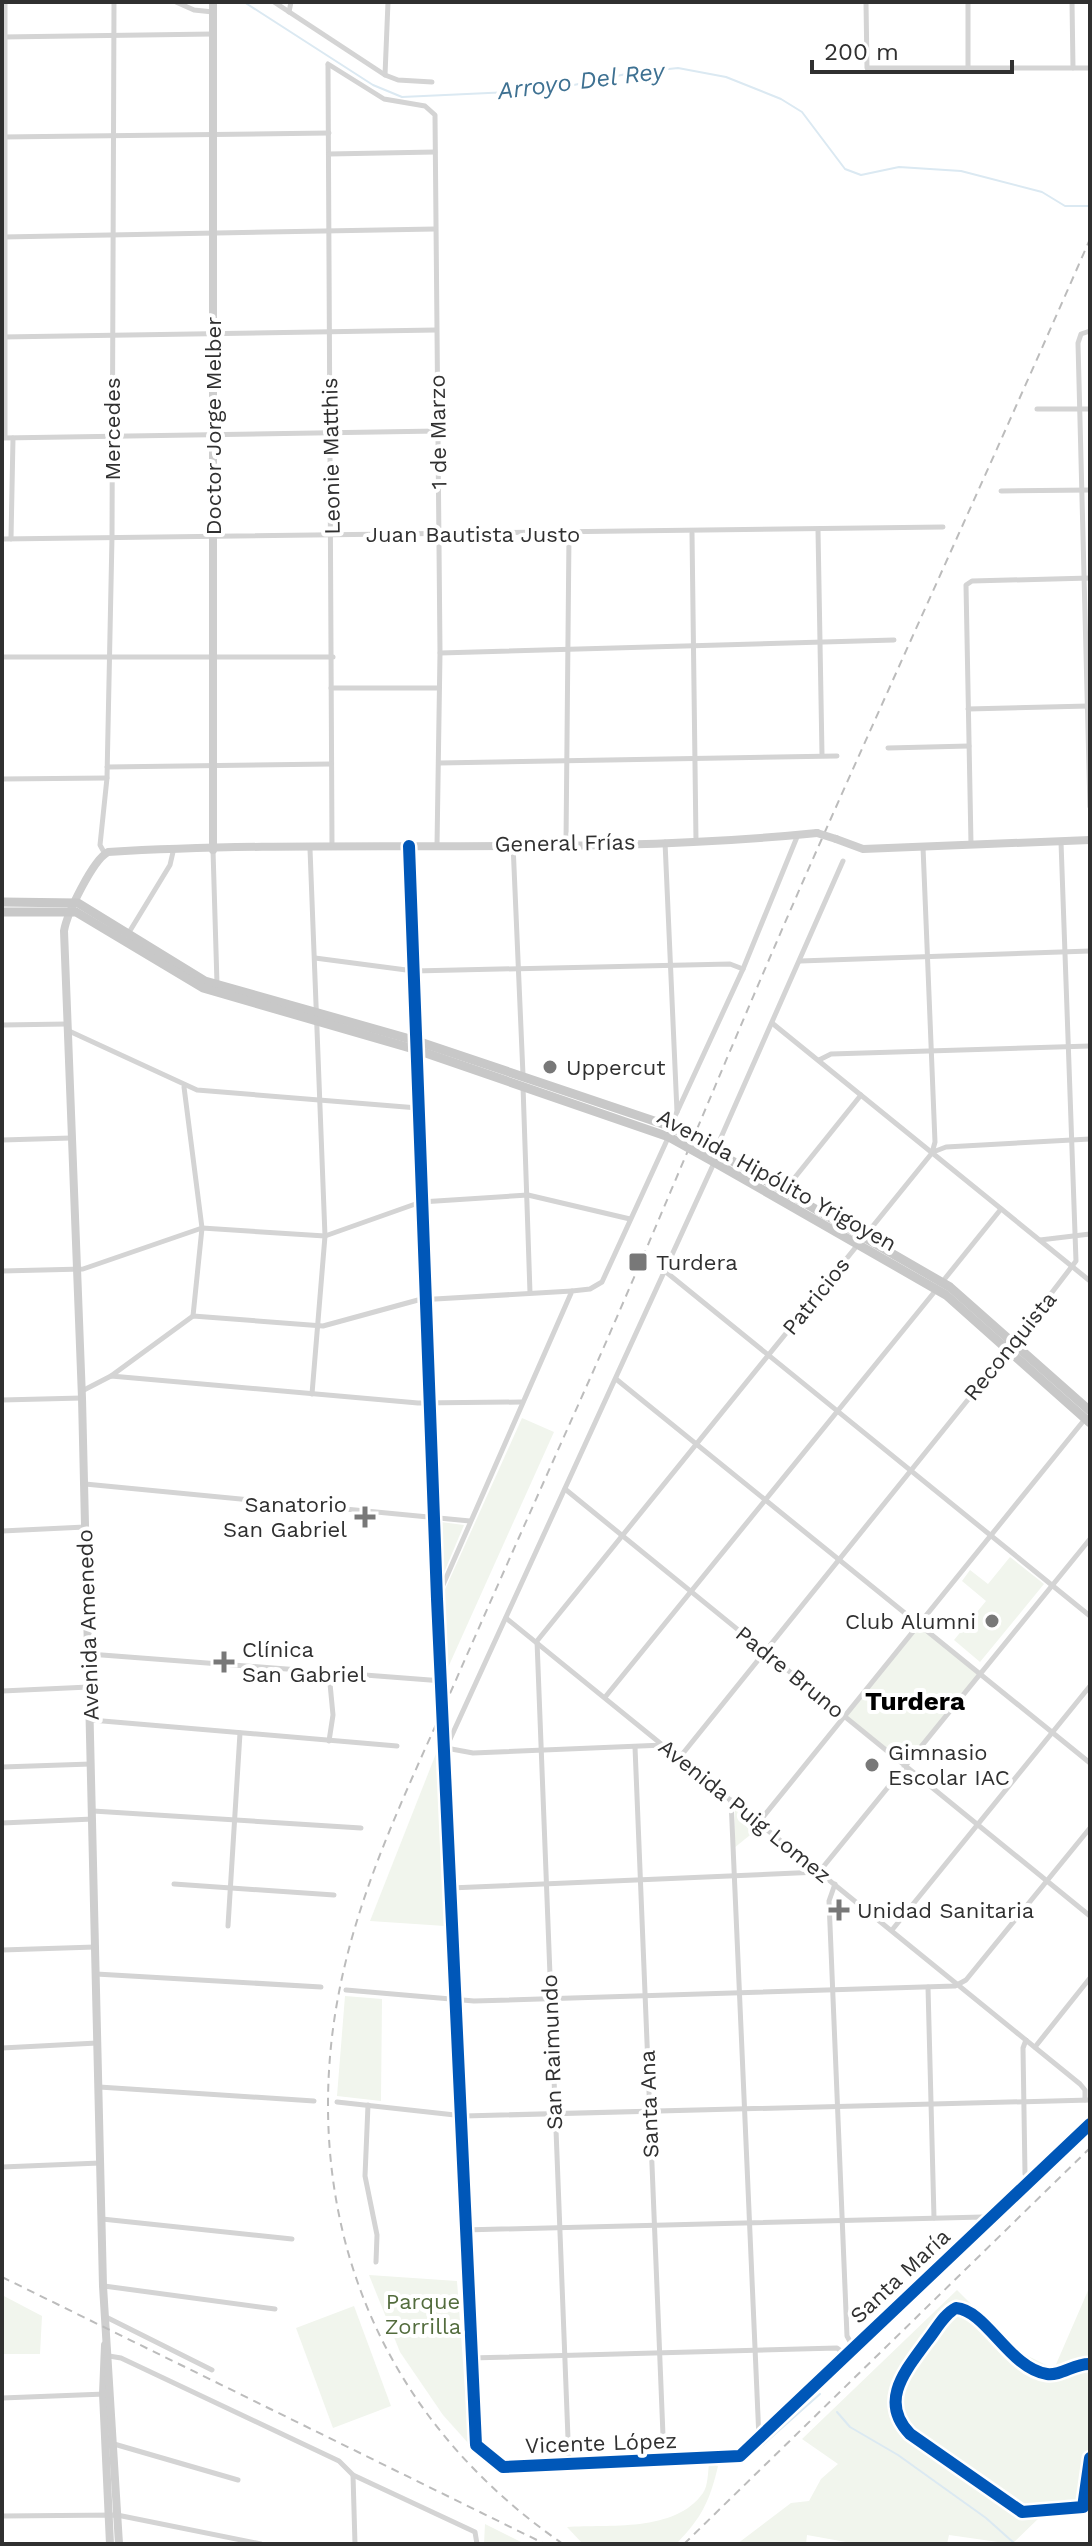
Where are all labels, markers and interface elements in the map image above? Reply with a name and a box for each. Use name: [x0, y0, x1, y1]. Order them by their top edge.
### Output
scale bar: [812, 24, 1012, 74]
text: 200 m: [824, 38, 899, 66]
water label: Arroyo Del Rey: [495, 57, 668, 105]
street label: Doctor Jorge Melber: [201, 317, 226, 535]
street label: 1 de Marzo: [424, 374, 452, 490]
street label: Mercedes: [100, 377, 125, 481]
street label: Leonie Matthis: [317, 377, 345, 535]
street label: Juan Bautista Justo: [366, 522, 580, 547]
street label: General Frías: [494, 829, 636, 857]
place label: Uppercut: [566, 1055, 665, 1080]
marker: Uppercut: [541, 1058, 559, 1076]
street label: Avenida Hipólito Yrigoyen: [653, 1104, 901, 1256]
place label: Turdera: [656, 1250, 738, 1275]
marker: Turdera: [627, 1251, 649, 1273]
street label: Patricios: [777, 1252, 855, 1340]
street label: Reconquista: [959, 1287, 1061, 1405]
place label: Sanatorio San Gabriel: [223, 1492, 347, 1542]
marker: Sanatorio San Gabriel: [354, 1506, 376, 1528]
street label: Avenida Amenedo: [72, 1529, 104, 1721]
place label: Club Alumni: [845, 1609, 976, 1634]
marker: Club Alumni: [983, 1612, 1001, 1630]
street label: Padre Bruno: [731, 1621, 849, 1723]
place label: Clínica San Gabriel: [242, 1637, 366, 1687]
marker: Clínica San Gabriel: [213, 1651, 235, 1673]
district label: Turdera: [865, 1686, 965, 1716]
street label: Avenida Puig Lomez: [654, 1734, 836, 1888]
place label: Gimnasio Escolar IAC: [888, 1740, 1010, 1790]
marker: Gimnasio Escolar IAC: [863, 1756, 881, 1774]
place label: Unidad Sanitaria: [857, 1898, 1034, 1923]
marker: Unidad Sanitaria: [828, 1899, 850, 1921]
street label: San Raimundo: [537, 1974, 567, 2130]
street label: Santa Ana: [635, 2050, 663, 2158]
street label: Santa María: [845, 2224, 955, 2328]
park label: Parque Zorrilla: [385, 2289, 461, 2339]
street label: Vicente López: [524, 2428, 678, 2458]

